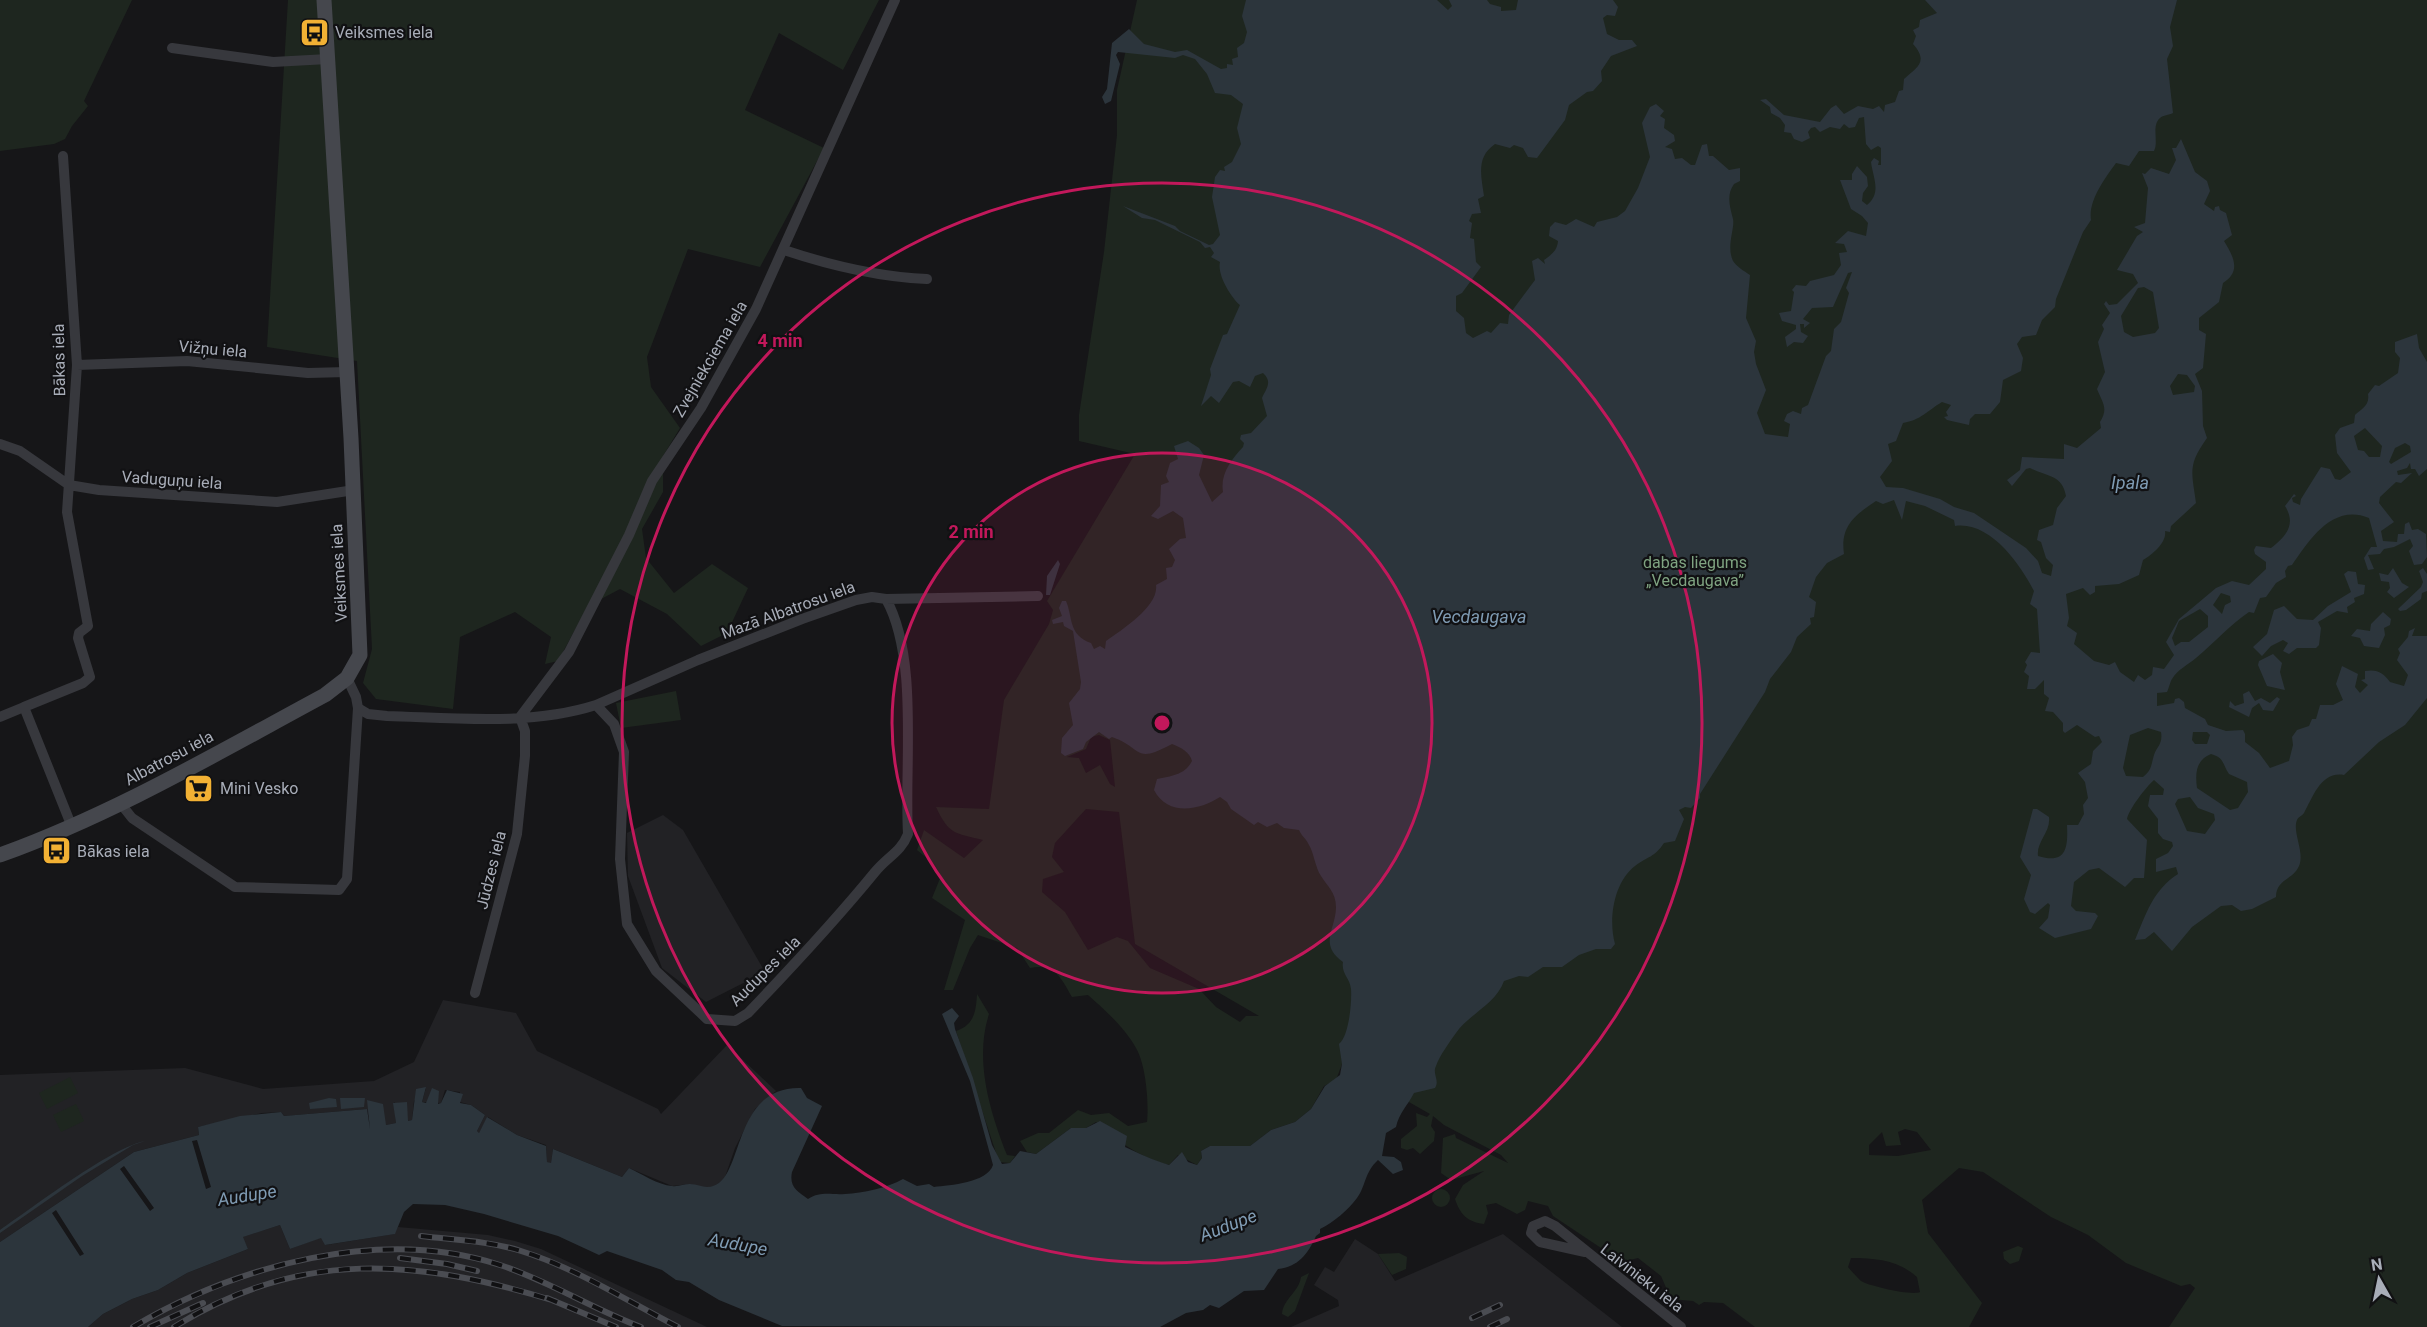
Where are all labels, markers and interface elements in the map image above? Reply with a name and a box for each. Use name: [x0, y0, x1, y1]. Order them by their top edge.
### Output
bus stop icon: Veiksmes iela: [298, 16, 330, 48]
place label: Veiksmes iela: [335, 23, 433, 42]
street label: Zvejniekciema iela: [669, 298, 751, 420]
street label: Bākas iela: [49, 323, 69, 397]
text: 4 min: [757, 330, 803, 351]
street label: Vižņu iela: [178, 337, 248, 362]
street label: Vaduguņu iela: [121, 467, 223, 494]
water label: Ipala: [2111, 472, 2149, 493]
text: 2 min: [948, 521, 994, 542]
street label: Veiksmes iela: [327, 523, 351, 623]
park label: dabas liegums „Vecdaugava”: [1643, 553, 1747, 590]
street label: Mazā Albatrosu iela: [719, 577, 857, 643]
water label: Vecdaugava: [1431, 606, 1527, 627]
centre of rings: [1152, 713, 1172, 733]
street label: Albatrosu iela: [121, 727, 217, 789]
supermarket icon: Mini Vesko: [183, 772, 215, 804]
place label: Mini Vesko: [220, 779, 298, 798]
street label: Jūdzes iela: [472, 829, 510, 911]
bus stop icon: Bākas iela: [40, 835, 72, 867]
place label: Bākas iela: [77, 842, 150, 861]
street label: Audupes iela: [726, 932, 804, 1010]
water label: Audupe: [215, 1180, 278, 1210]
water label: Audupe: [1196, 1205, 1260, 1246]
water label: Audupe: [706, 1228, 769, 1260]
street label: Laivinieku iela: [1597, 1240, 1687, 1316]
north arrow: [2349, 1249, 2409, 1309]
text: N: [2370, 1254, 2384, 1275]

